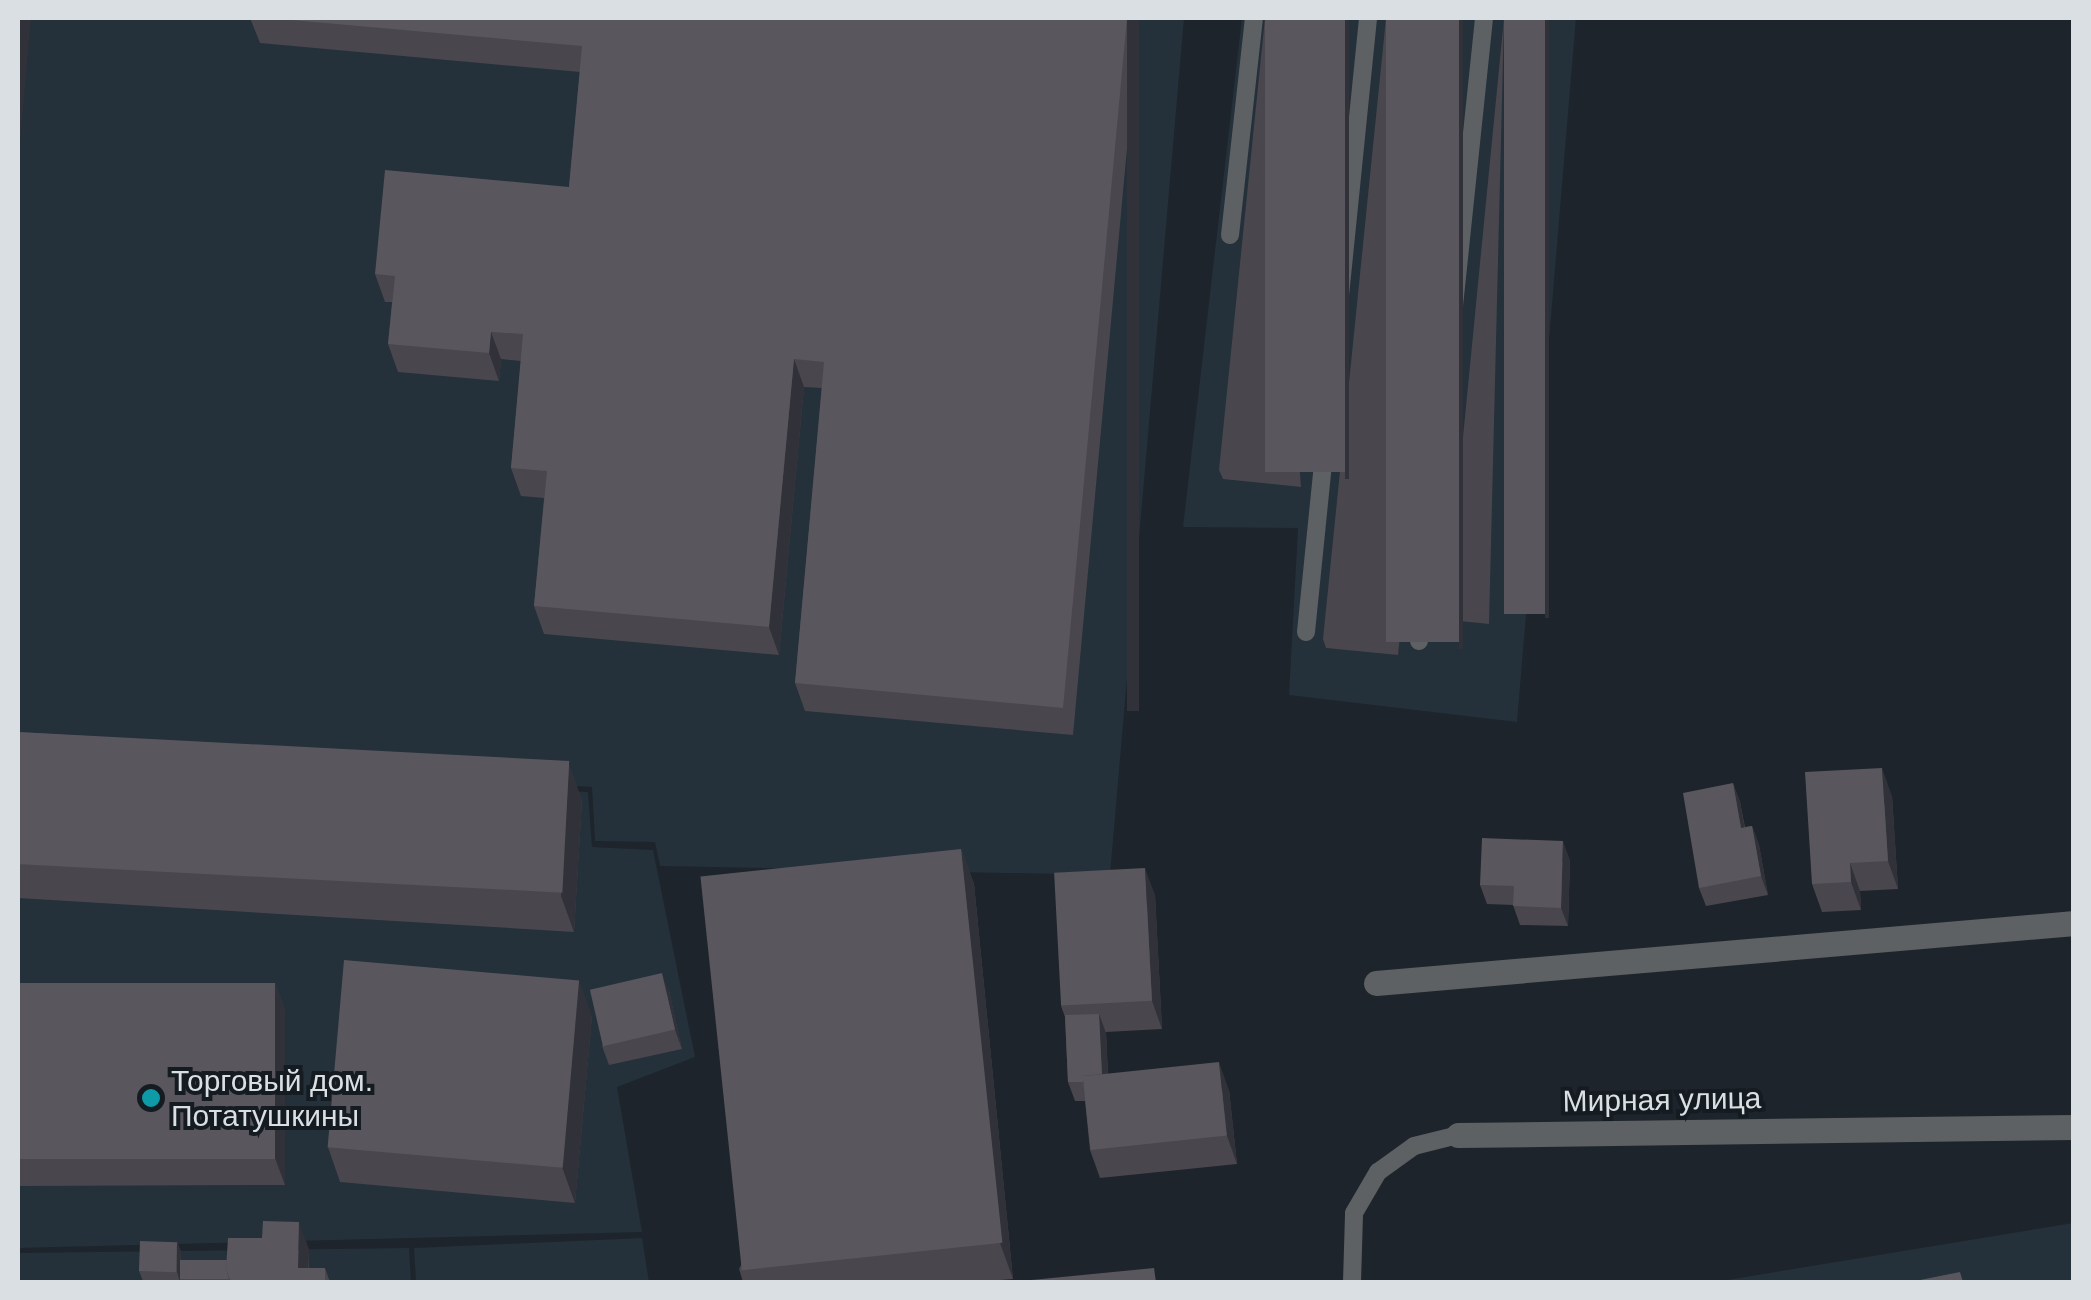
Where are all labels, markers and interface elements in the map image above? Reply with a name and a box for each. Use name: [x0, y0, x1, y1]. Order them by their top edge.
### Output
place label: Торговый дом. Потатушкины: [171, 1063, 373, 1134]
street label: Мирная улица: [1562, 1080, 1762, 1120]
marker: Торговый дом. Потатушкины: [140, 1087, 162, 1109]

